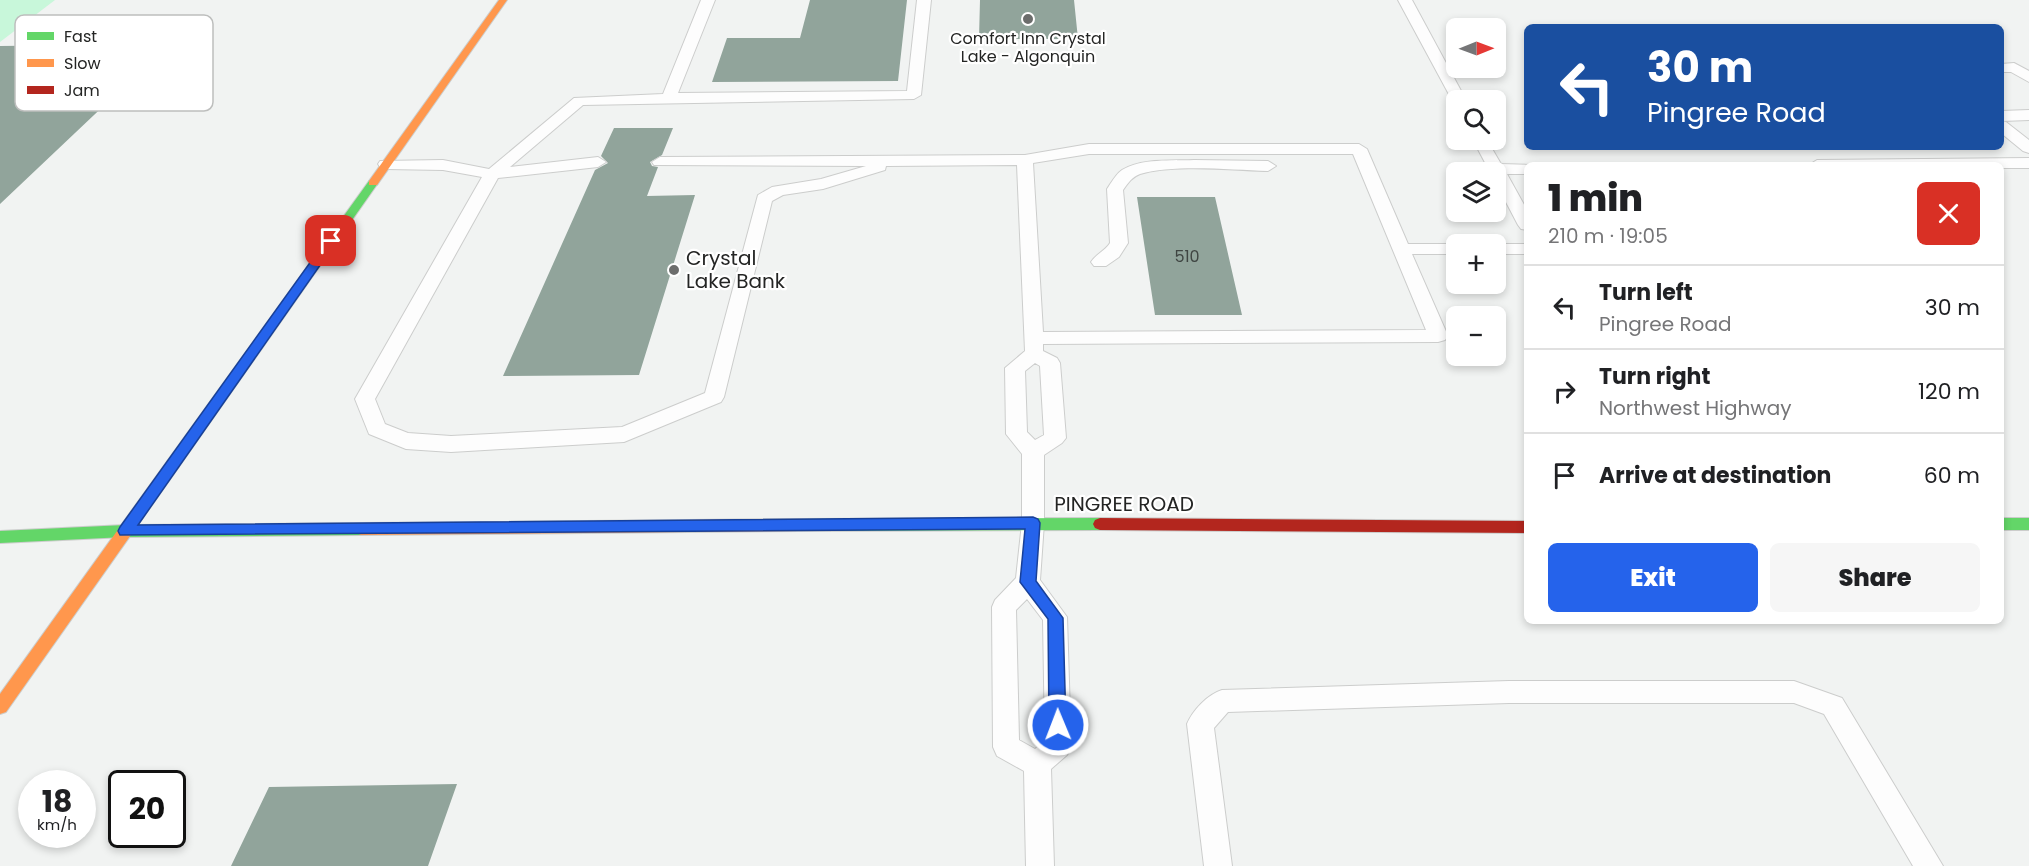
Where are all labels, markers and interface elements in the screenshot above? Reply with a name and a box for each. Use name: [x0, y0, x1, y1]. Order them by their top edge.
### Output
marker: Comfort Inn Crystal Lake - Algonquin: [1021, 12, 1035, 26]
legend: [15, 15, 213, 111]
north arrow: [1446, 18, 1506, 78]
map controls: [1446, 18, 1506, 366]
text: Fast: [64, 25, 97, 48]
place label: Comfort Inn Crystal Lake - Algonquin: [950, 27, 1106, 68]
text: 30 m: [1647, 38, 1753, 97]
icon: left: [1548, 48, 1626, 126]
text: Slow: [64, 52, 101, 75]
text: Jam: [64, 79, 100, 102]
button: search: [1446, 90, 1506, 150]
text: Pingree Road: [1647, 94, 1826, 131]
button: layers: [1446, 162, 1506, 222]
text: 1 min: [1548, 173, 1643, 224]
button: close: [1917, 182, 1980, 245]
pin: [305, 215, 356, 266]
text: 210 m · 19:05: [1548, 222, 1668, 250]
icon: arrive: [314, 224, 347, 257]
button: +: [1446, 234, 1506, 294]
place label: Crystal Lake Bank: [686, 244, 786, 295]
house number: 510: [1174, 245, 1200, 268]
marker: Crystal Lake Bank: [667, 263, 681, 277]
text: Turn left: [1599, 277, 1693, 308]
icon: left: [1548, 291, 1581, 324]
text: 30 m: [1925, 292, 1980, 323]
button: −: [1446, 306, 1506, 366]
text: Pingree Road: [1599, 310, 1731, 338]
text: Turn right: [1599, 361, 1710, 392]
icon: right: [1548, 375, 1581, 408]
text: 120 m: [1918, 376, 1980, 407]
text: Northwest Highway: [1599, 394, 1792, 422]
icon: arrive: [1548, 459, 1581, 492]
text: Arrive at destination: [1599, 460, 1831, 491]
text: 60 m: [1924, 460, 1980, 491]
street label: PINGREE ROAD: [1054, 490, 1194, 518]
button: Exit: [1548, 543, 1758, 612]
button: Share: [1770, 543, 1980, 612]
position arrow: [1026, 693, 1090, 757]
speed limit sign: 20: [108, 770, 186, 848]
text: 18: [42, 780, 72, 823]
text: km/h: [37, 814, 77, 835]

